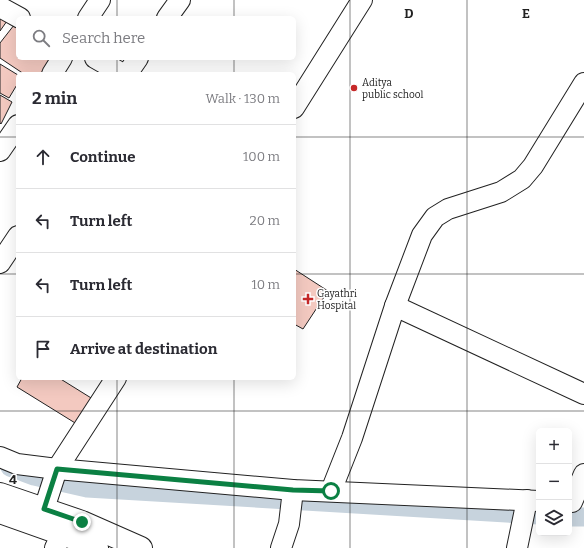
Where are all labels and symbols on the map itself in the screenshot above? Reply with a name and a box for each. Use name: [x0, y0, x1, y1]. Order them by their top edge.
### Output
text: D: [404, 6, 414, 21]
text: E: [522, 6, 530, 21]
place label: Aditya public school: [362, 77, 423, 101]
marker: Aditya public school: [349, 83, 359, 93]
place label: Gayathri Hospital: [317, 288, 357, 312]
marker: Gayathri Hospital: [302, 293, 314, 305]
text: 4: [9, 472, 17, 487]
route start: [322, 482, 340, 500]
route end: [73, 513, 91, 531]

